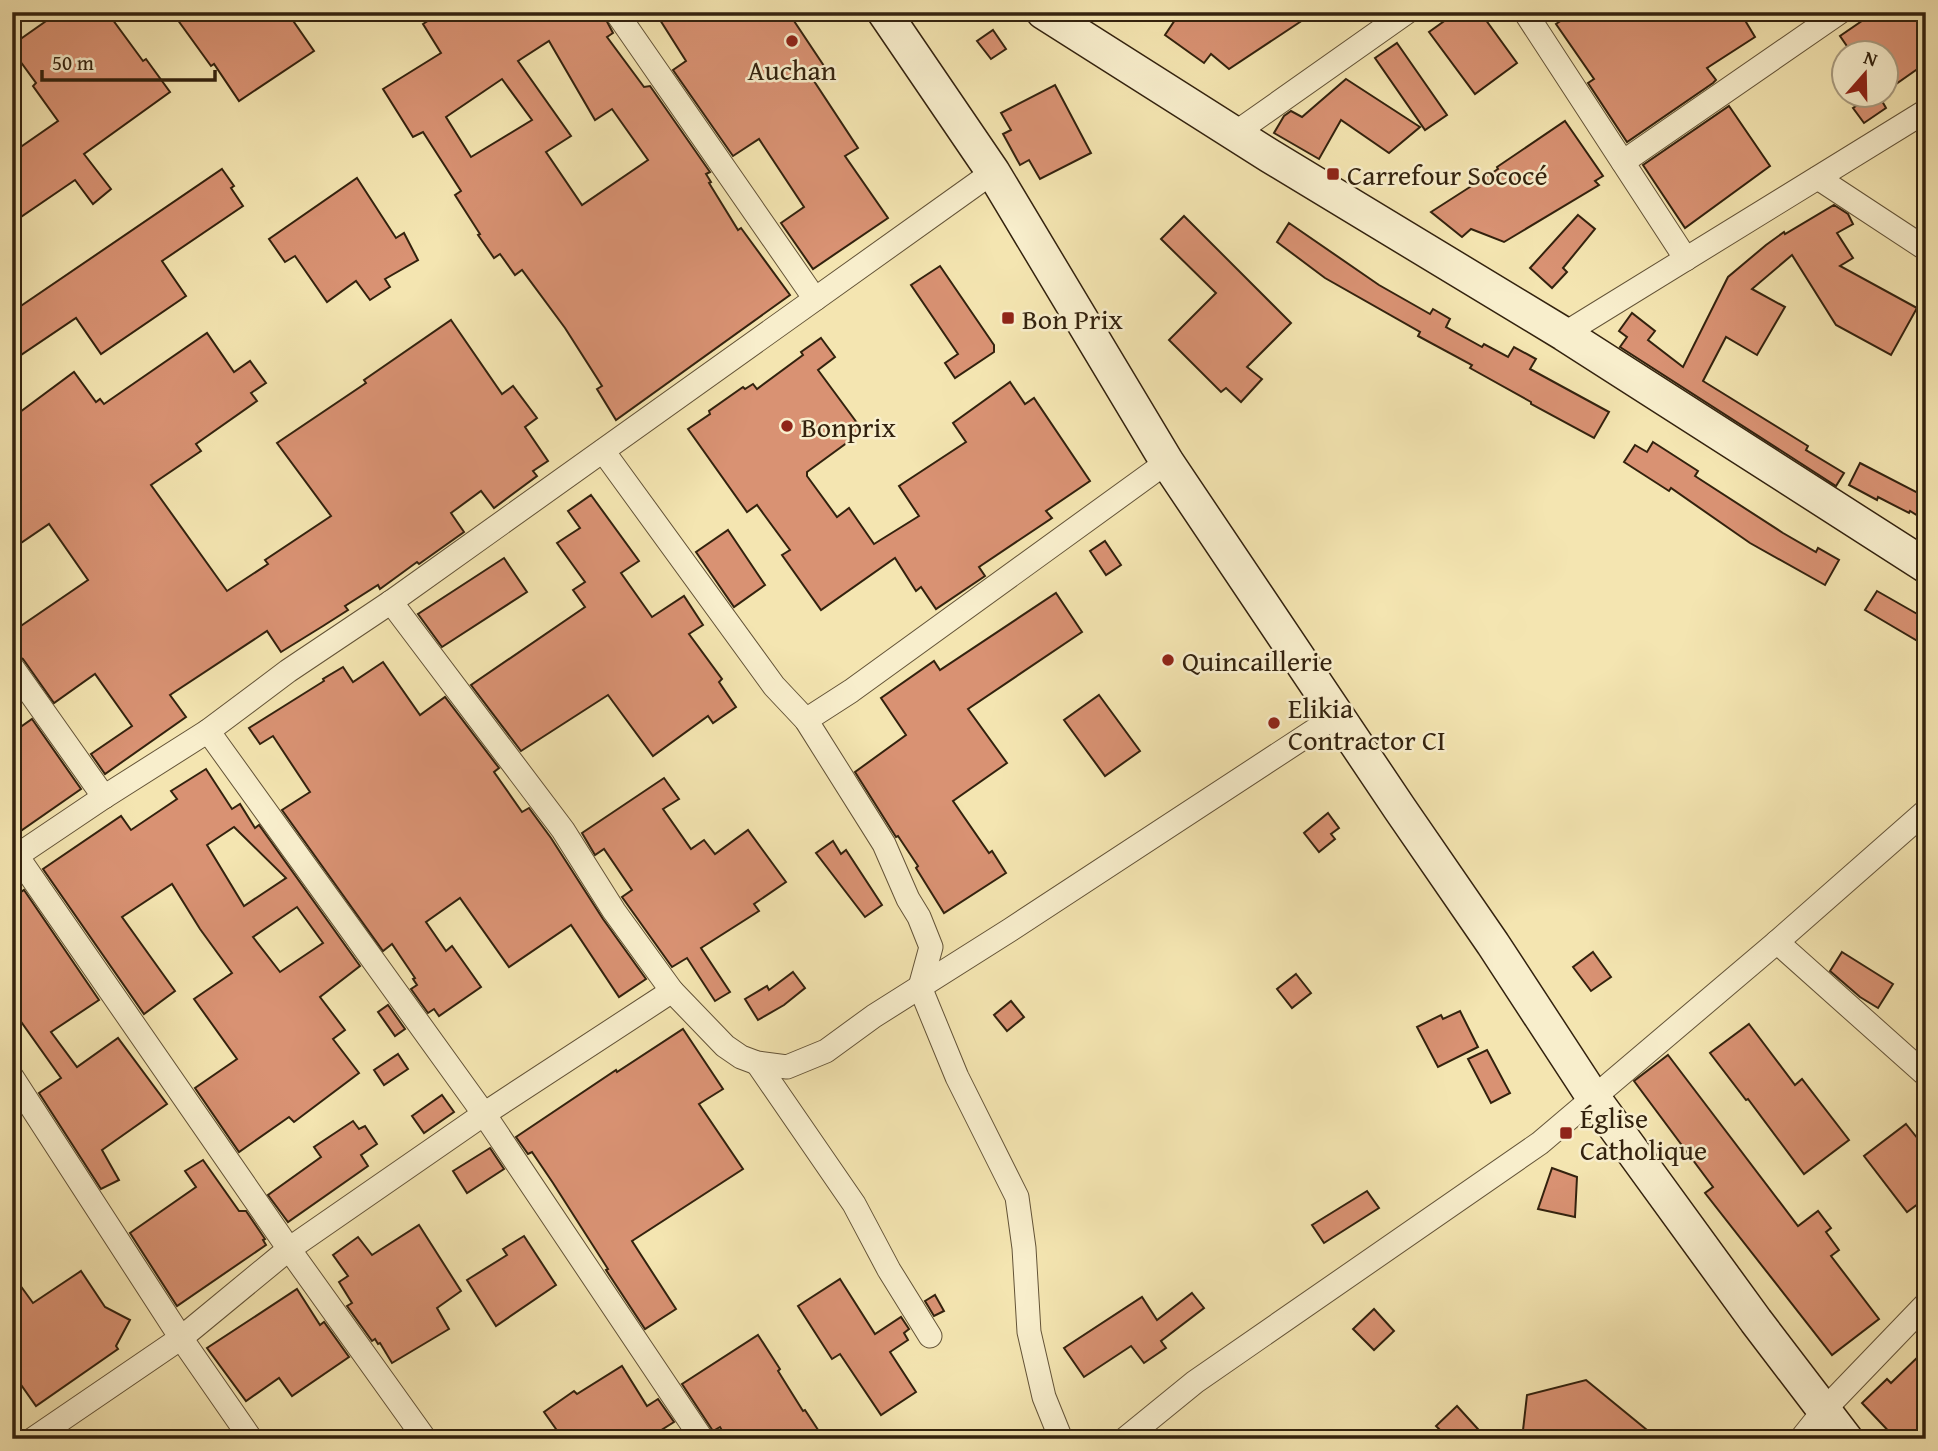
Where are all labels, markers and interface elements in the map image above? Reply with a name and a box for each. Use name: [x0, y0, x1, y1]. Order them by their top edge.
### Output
marker: Auchan: [784, 33, 800, 49]
scale bar: [42, 38, 215, 82]
north arrow: [1829, 38, 1899, 108]
text: N: [1860, 43, 1882, 73]
text: 50 m: [52, 47, 94, 78]
place label: Auchan: [748, 49, 837, 90]
place label: Carrefour Sococé: [1347, 154, 1548, 195]
marker: Carrefour Sococé: [1325, 166, 1341, 182]
place label: Bon Prix: [1022, 298, 1124, 339]
marker: Bon Prix: [1000, 310, 1016, 326]
place label: Bonprix: [801, 406, 896, 447]
marker: Bonprix: [779, 418, 795, 434]
place label: Quincaillerie: [1182, 640, 1333, 681]
marker: Quincaillerie: [1160, 652, 1176, 668]
place label: Elikia Contractor CI: [1288, 687, 1446, 760]
marker: Elikia Contractor CI: [1266, 715, 1282, 731]
place label: Église Catholique: [1580, 1097, 1707, 1170]
marker: Église Catholique: [1558, 1125, 1574, 1141]

